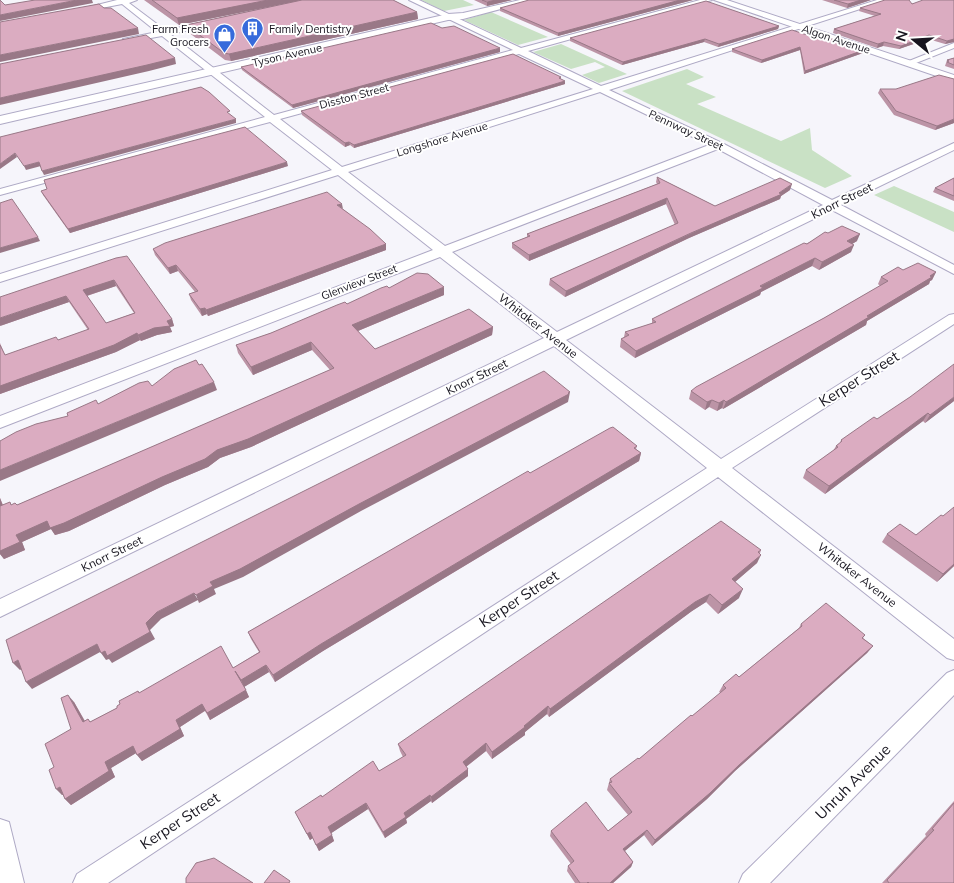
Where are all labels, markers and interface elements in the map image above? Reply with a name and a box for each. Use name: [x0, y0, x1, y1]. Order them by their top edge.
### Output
north arrow: [889, 15, 939, 65]
building icon: Family Dentistry: [241, 17, 265, 48]
street label: Algon Avenue: [800, 21, 872, 57]
place label: Farm Fresh Grocers: [152, 22, 209, 49]
place label: Family Dentistry: [269, 22, 352, 36]
shop icon: Farm Fresh Grocers: [213, 23, 237, 54]
text: N: [891, 28, 912, 44]
street label: Tyson Avenue: [251, 40, 323, 70]
street label: Disston Street: [318, 80, 390, 112]
street label: Pennway Street: [646, 107, 726, 153]
street label: Longshore Avenue: [395, 118, 489, 160]
street label: Knorr Street: [809, 179, 875, 222]
street label: Glenview Street: [319, 261, 399, 303]
street label: Whitaker Avenue: [496, 290, 581, 361]
street label: Kerper Street: [815, 346, 902, 411]
street label: Knorr Street: [444, 355, 510, 398]
street label: Knorr Street: [79, 532, 145, 575]
street label: Whitaker Avenue: [815, 539, 900, 610]
street label: Kerper Street: [475, 566, 562, 631]
street label: Unruh Avenue: [811, 740, 894, 823]
street label: Kerper Street: [136, 788, 223, 853]

